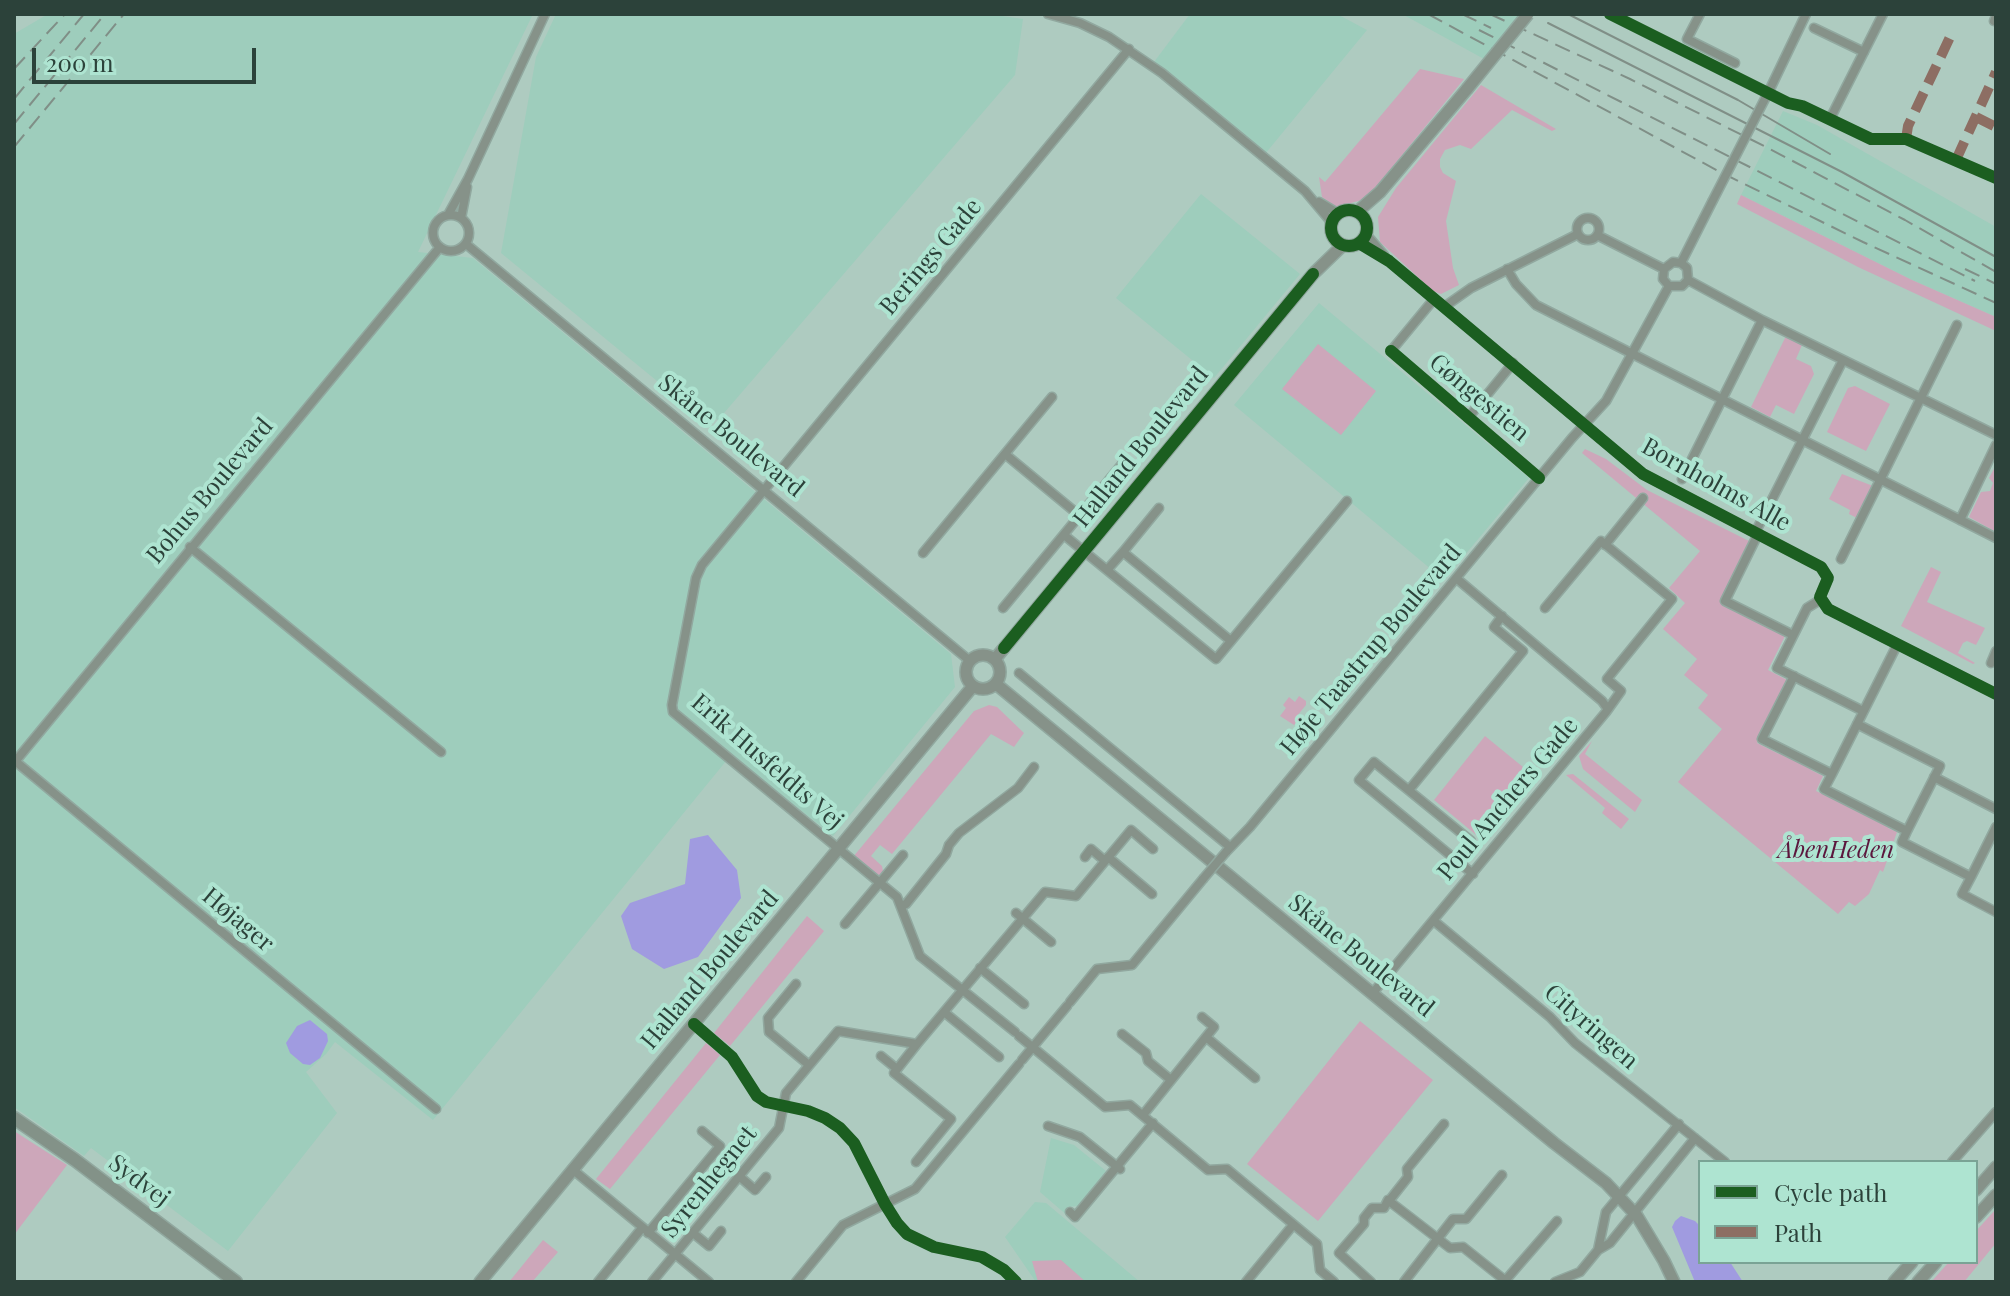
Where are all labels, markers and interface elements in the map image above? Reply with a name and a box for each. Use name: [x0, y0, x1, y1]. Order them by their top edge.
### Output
scale bar: [36, 32, 260, 82]
text: 200 m: [46, 46, 114, 78]
street label: Berings Gade: [874, 193, 988, 321]
street label: Gøngestien: [1423, 348, 1535, 448]
street label: Halland Boulevard: [1067, 361, 1215, 533]
street label: Skåne Boulevard: [652, 369, 810, 503]
street label: Bohus Boulevard: [141, 412, 279, 570]
street label: Bornholms Alle: [1637, 432, 1795, 538]
street label: Høje Taastrup Boulevard: [1274, 539, 1468, 761]
street label: Erik Husfeldts Vej: [685, 688, 849, 836]
street label: Poul Anchers Gade: [1432, 712, 1584, 886]
park label: ÅbenHeden: [1778, 837, 1894, 865]
street label: Højager: [196, 882, 280, 958]
street label: Halland Boulevard: [635, 885, 785, 1055]
street label: Skåne Boulevard: [1282, 889, 1440, 1023]
street label: Cityringen: [1538, 978, 1644, 1076]
street label: Syrenhegnet: [655, 1120, 763, 1244]
street label: Sydvej: [103, 1149, 175, 1213]
legend: [1698, 1160, 1978, 1264]
text: Cycle path: [1774, 1176, 1887, 1208]
text: Path: [1774, 1216, 1822, 1248]

